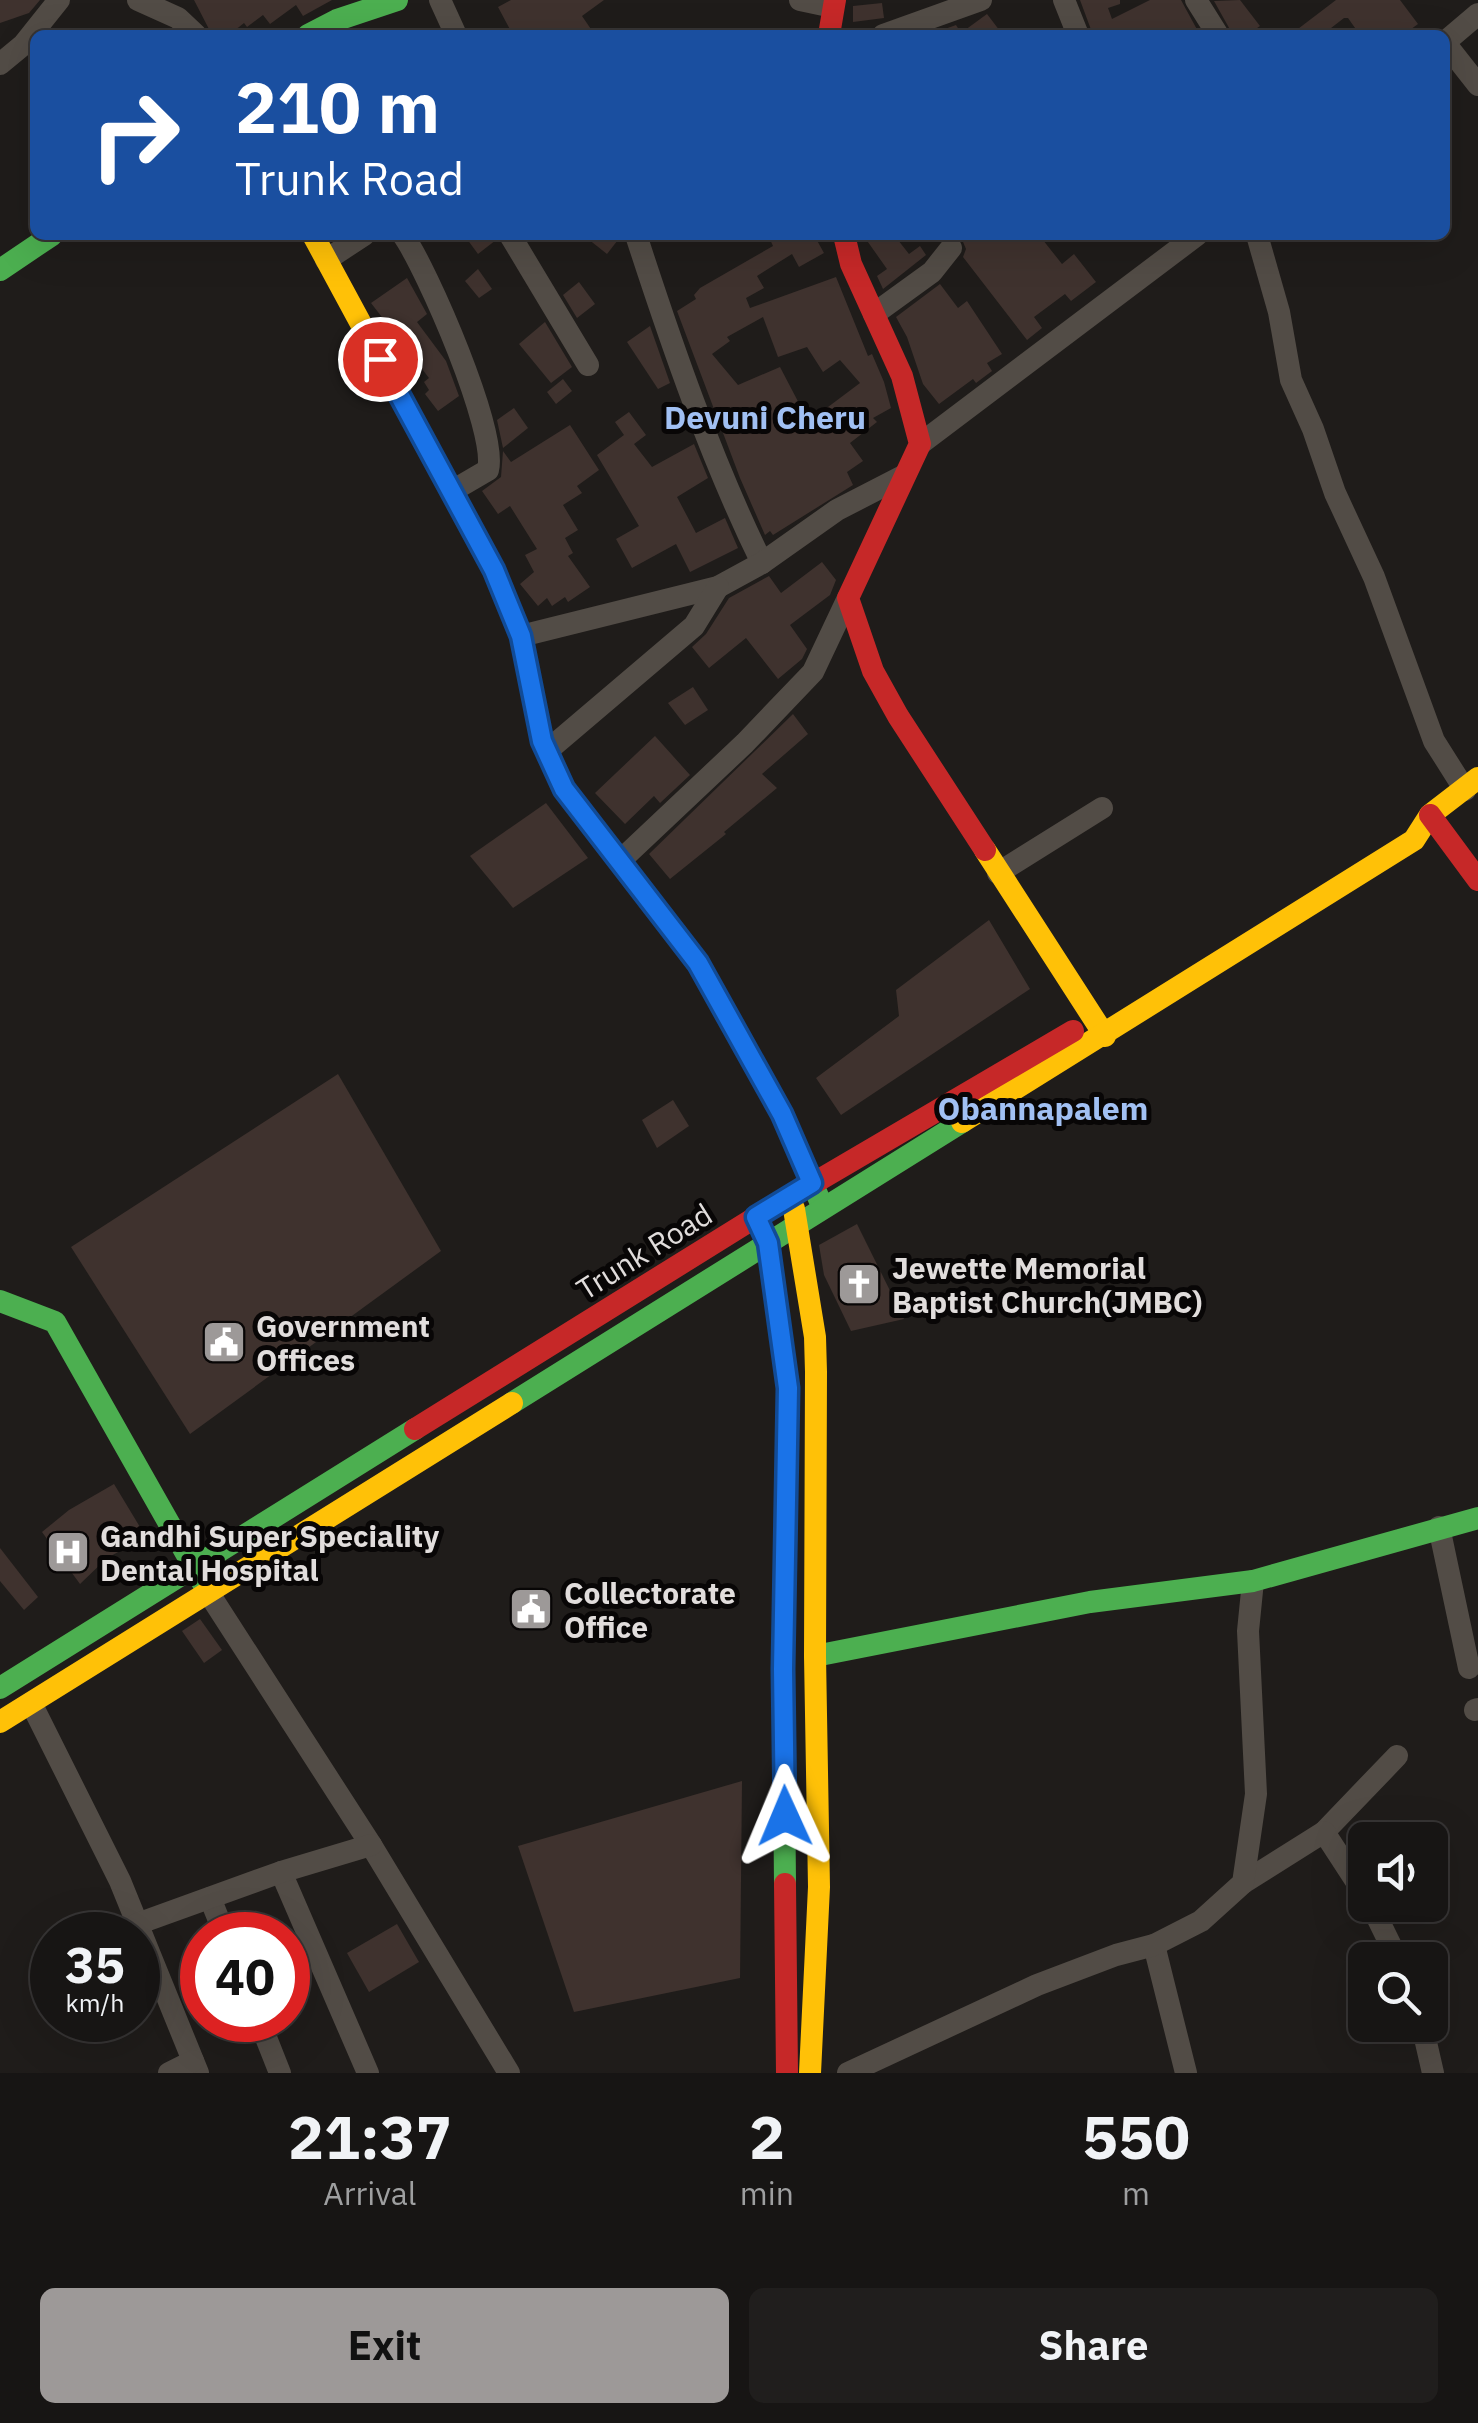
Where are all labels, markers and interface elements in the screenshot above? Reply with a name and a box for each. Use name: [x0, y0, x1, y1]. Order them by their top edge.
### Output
text: 210 m: [235, 61, 440, 152]
icon: right: [70, 70, 200, 200]
text: Trunk Road: [235, 149, 464, 207]
pin: [338, 317, 423, 402]
icon: arrive: [353, 332, 408, 387]
district label: Devuni Cheru: [664, 396, 866, 438]
district label: Obannapalem: [938, 1087, 1148, 1129]
street label: Trunk Road: [569, 1194, 719, 1308]
place label: Jewette Memorial Baptist Church(JMBC): [892, 1248, 1202, 1321]
church icon: Jewette Memorial Baptist Church(JMBC): [836, 1261, 882, 1307]
place label: Government Offices: [256, 1306, 430, 1379]
public building icon: Government Offices: [201, 1319, 247, 1365]
place label: Gandhi Super Speciality Dental Hospital: [100, 1516, 439, 1589]
hospital icon: Gandhi Super Speciality Dental Hospital: [45, 1529, 91, 1575]
place label: Collectorate Office: [564, 1573, 736, 1646]
public building icon: Collectorate Office: [508, 1586, 554, 1632]
position arrow: [733, 1764, 837, 1868]
map controls: [1348, 1822, 1448, 2042]
button: sound: [1348, 1822, 1448, 1922]
speed limit sign: 40: [180, 1912, 310, 2042]
text: 35: [65, 1932, 125, 1997]
button: search: [1348, 1942, 1448, 2042]
text: km/h: [66, 1986, 124, 2019]
text: 21:37: [288, 2097, 452, 2176]
text: 2: [749, 2097, 785, 2176]
text: 550: [1082, 2097, 1190, 2176]
text: Arrival: [323, 2172, 417, 2214]
text: min: [740, 2172, 794, 2214]
text: m: [1122, 2172, 1150, 2214]
button: Exit: [40, 2288, 729, 2403]
button: Share: [749, 2288, 1438, 2403]

